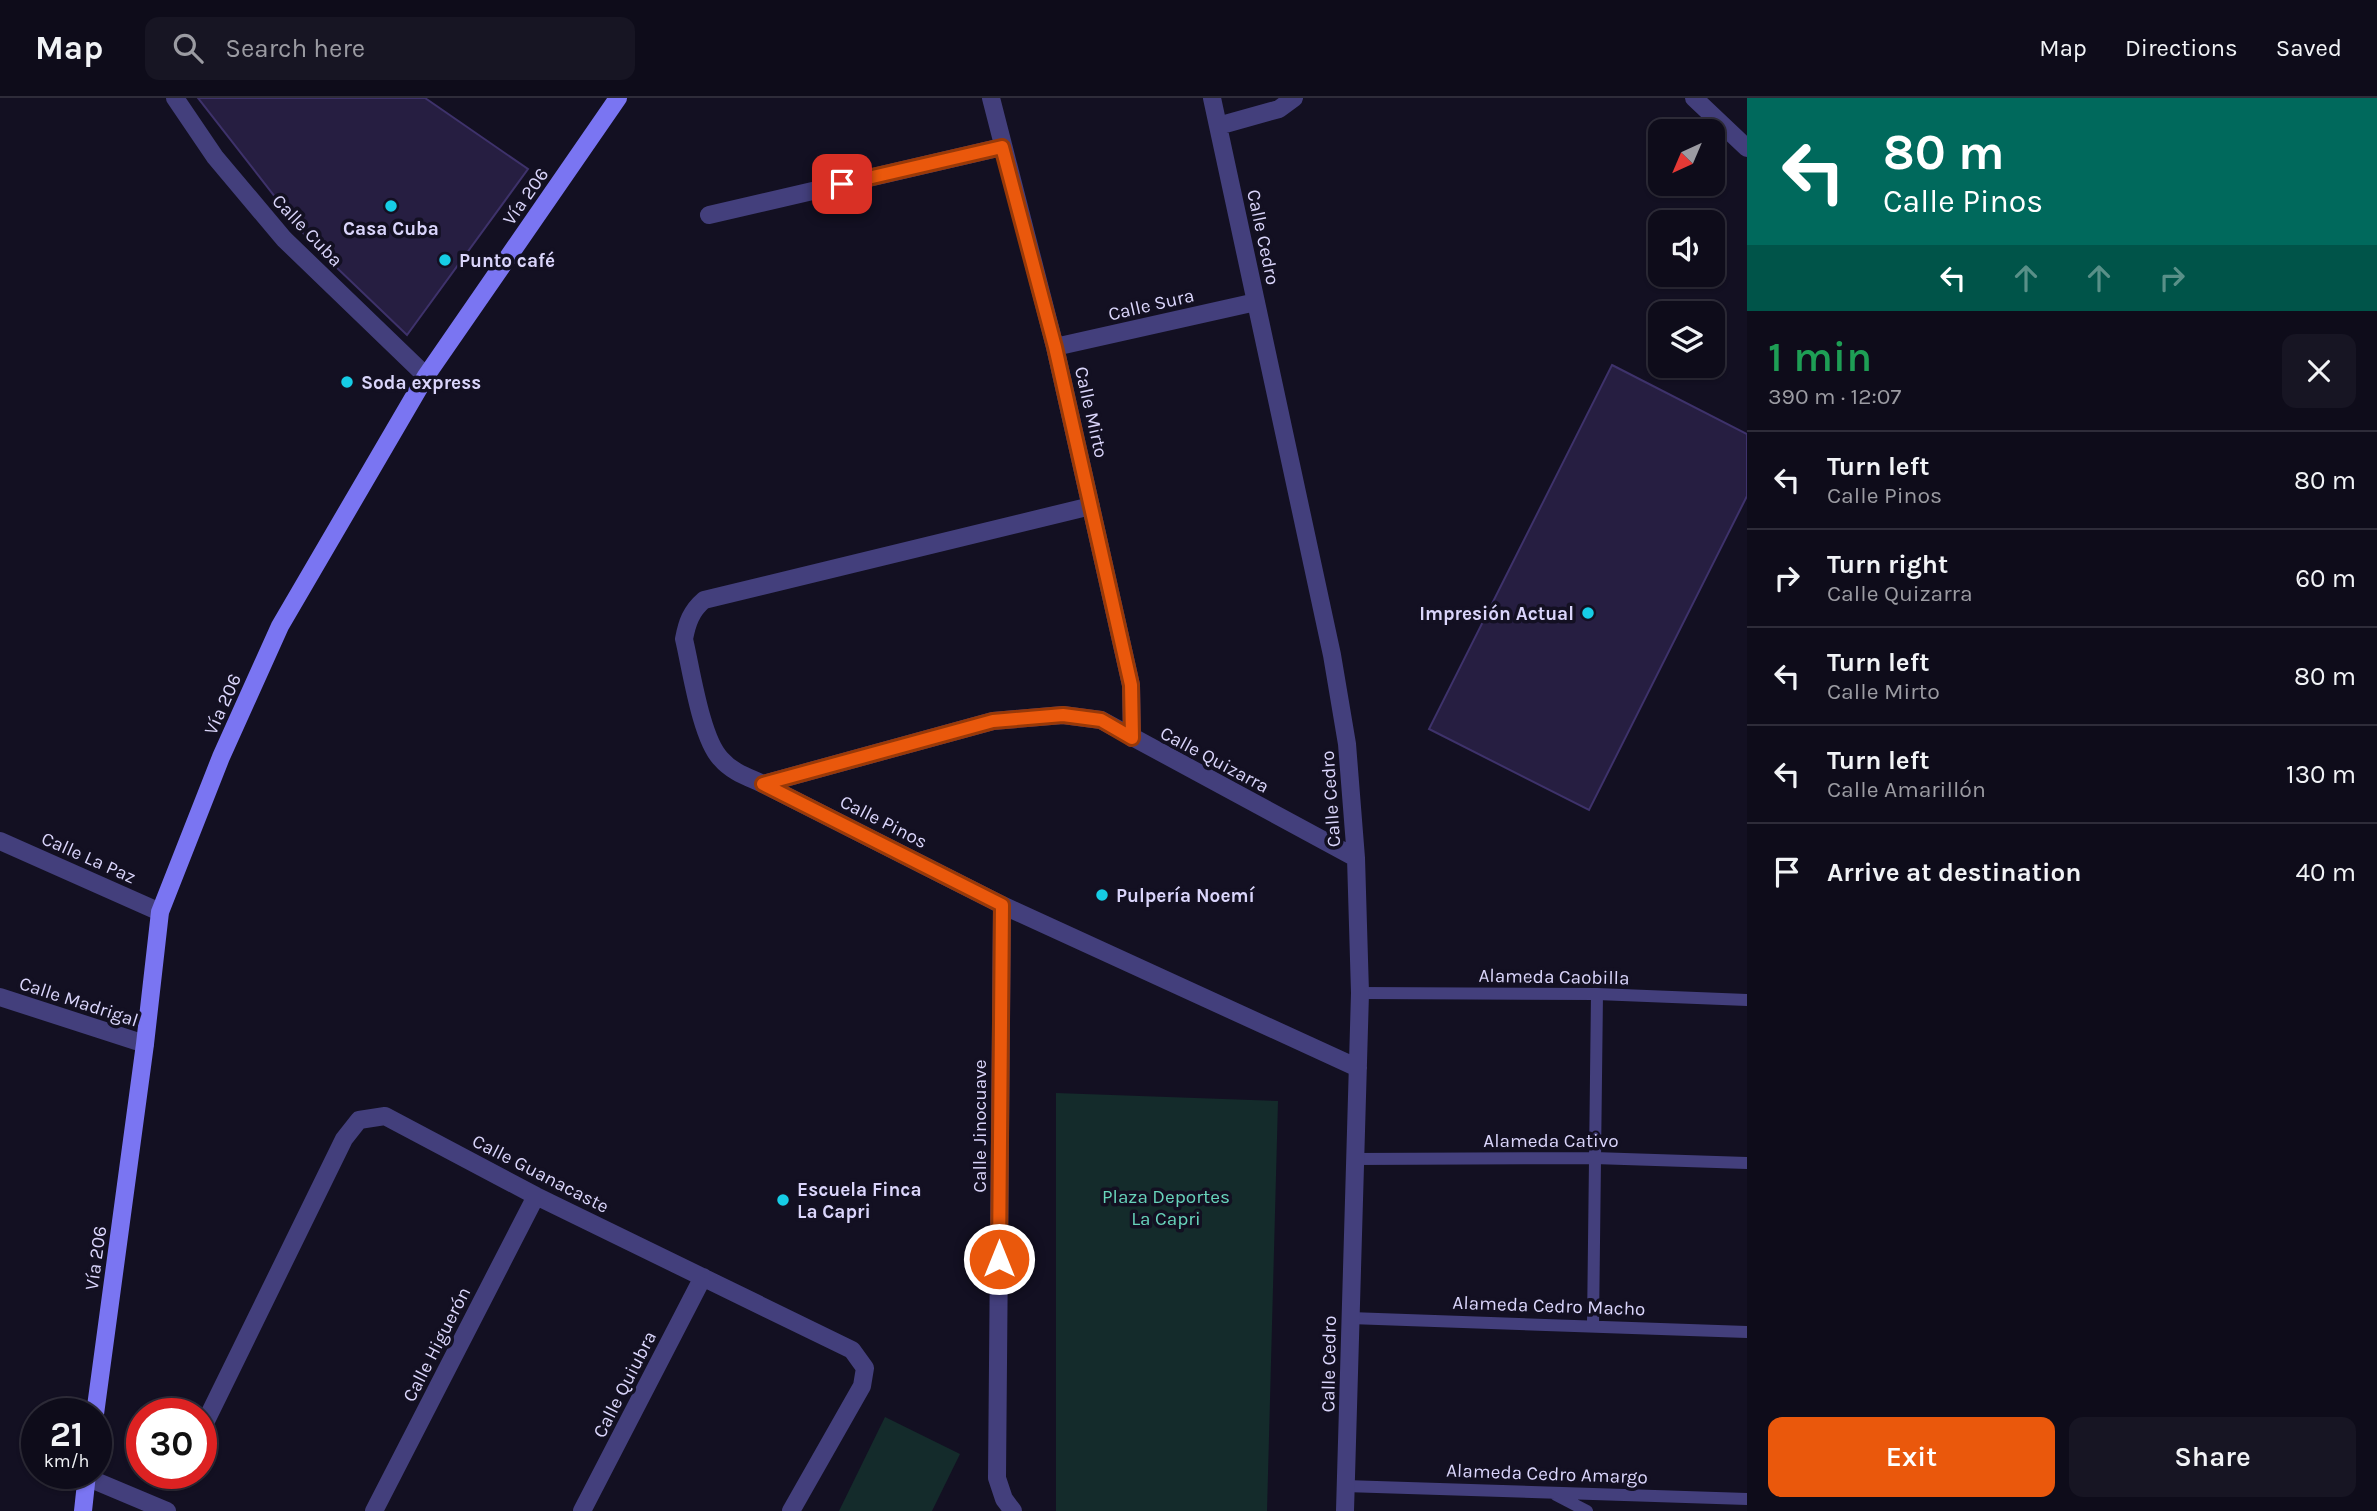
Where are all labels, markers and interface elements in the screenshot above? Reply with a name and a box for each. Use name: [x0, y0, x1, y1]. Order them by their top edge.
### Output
search box: [145, 17, 635, 80]
text: Map: [35, 29, 103, 67]
icon: search: [169, 29, 207, 67]
text: Search here: [225, 33, 365, 64]
text: Map: [2039, 34, 2087, 62]
text: Directions: [2125, 34, 2238, 62]
text: Saved: [2276, 34, 2342, 62]
north arrow: [1648, 119, 1726, 196]
map controls: [1648, 119, 1725, 378]
text: 80 m: [1883, 124, 2005, 181]
icon: left: [1768, 126, 1859, 217]
pin: [812, 154, 872, 214]
street label: Vía 206: [498, 164, 553, 229]
icon: arrive: [823, 165, 861, 203]
text: Calle Pinos: [1883, 183, 2043, 220]
street label: Calle Cedro: [1242, 188, 1284, 287]
street label: Calle Cuba: [267, 190, 347, 271]
marker: Casa Cuba: [383, 198, 399, 214]
button: sound: [1648, 210, 1725, 287]
place label: Casa Cuba: [343, 218, 439, 240]
place label: Punto café: [459, 250, 555, 272]
marker: Punto café: [437, 252, 453, 268]
icon: left: [1934, 259, 1972, 297]
icon: ahead: [2007, 259, 2045, 297]
icon: ahead: [2080, 259, 2118, 297]
icon: right: [2153, 259, 2191, 297]
street label: Calle Sura: [1106, 284, 1196, 326]
button: layers: [1648, 301, 1725, 378]
text: 1 min: [1768, 332, 1872, 382]
button: close: [2282, 334, 2356, 408]
street label: Calle Mirto: [1070, 364, 1112, 460]
place label: Soda express: [361, 372, 481, 394]
marker: Soda express: [339, 374, 355, 390]
text: 390 m · 12:07: [1768, 383, 1901, 410]
text: Turn left: [1827, 451, 1929, 482]
icon: left: [1768, 461, 1806, 499]
text: 80 m: [2294, 465, 2356, 496]
text: Calle Pinos: [1827, 482, 1942, 509]
text: Turn right: [1827, 549, 1948, 580]
icon: right: [1768, 559, 1806, 597]
text: 60 m: [2295, 563, 2356, 594]
text: Calle Quizarra: [1827, 580, 1973, 607]
place label: Impresión Actual: [1419, 603, 1574, 625]
marker: Impresión Actual: [1580, 605, 1596, 621]
text: Turn left: [1827, 647, 1929, 678]
icon: left: [1768, 657, 1806, 695]
text: 80 m: [2294, 661, 2356, 692]
street label: Vía 206: [200, 670, 246, 738]
text: Calle Mirto: [1827, 678, 1940, 705]
street label: Calle Quizarra: [1156, 722, 1273, 798]
text: Turn left: [1827, 745, 1929, 776]
street label: Calle Cedro: [1317, 750, 1345, 848]
icon: left: [1768, 755, 1806, 793]
text: 130 m: [2286, 759, 2356, 790]
text: Calle Amarillón: [1827, 776, 1986, 803]
street label: Calle Pinos: [836, 791, 931, 853]
street label: Calle La Paz: [38, 827, 139, 888]
icon: arrive: [1768, 853, 1806, 891]
text: Arrive at destination: [1827, 857, 2081, 888]
text: 40 m: [2296, 857, 2356, 888]
place label: Pulpería Noemí: [1116, 885, 1255, 907]
marker: Pulpería Noemí: [1094, 887, 1110, 903]
street label: Alameda Caobilla: [1478, 965, 1630, 989]
street label: Calle Madrigal: [16, 972, 141, 1032]
street label: Calle Jinocuave: [969, 1059, 991, 1193]
street label: Calle Guanacaste: [469, 1130, 612, 1218]
street label: Alameda Cativo: [1483, 1130, 1619, 1152]
place label: Escuela Finca La Capri: [797, 1179, 922, 1223]
park label: Plaza Deportes La Capri: [1102, 1186, 1230, 1230]
marker: Escuela Finca La Capri: [775, 1192, 791, 1208]
position arrow: [962, 1222, 1036, 1296]
street label: Vía 206: [81, 1225, 111, 1292]
street label: Calle Higuerón: [398, 1283, 475, 1406]
street label: Alameda Cedro Macho: [1452, 1292, 1646, 1320]
street label: Calle Cedro: [1317, 1315, 1341, 1413]
street label: Calle Quiubra: [589, 1327, 661, 1441]
speed limit sign: 30: [126, 1398, 217, 1489]
text: 21: [50, 1414, 83, 1455]
button: Exit: [1768, 1417, 2055, 1497]
button: Share: [2069, 1417, 2356, 1497]
text: km/h: [44, 1450, 89, 1472]
street label: Alameda Cedro Amargo: [1446, 1459, 1648, 1489]

